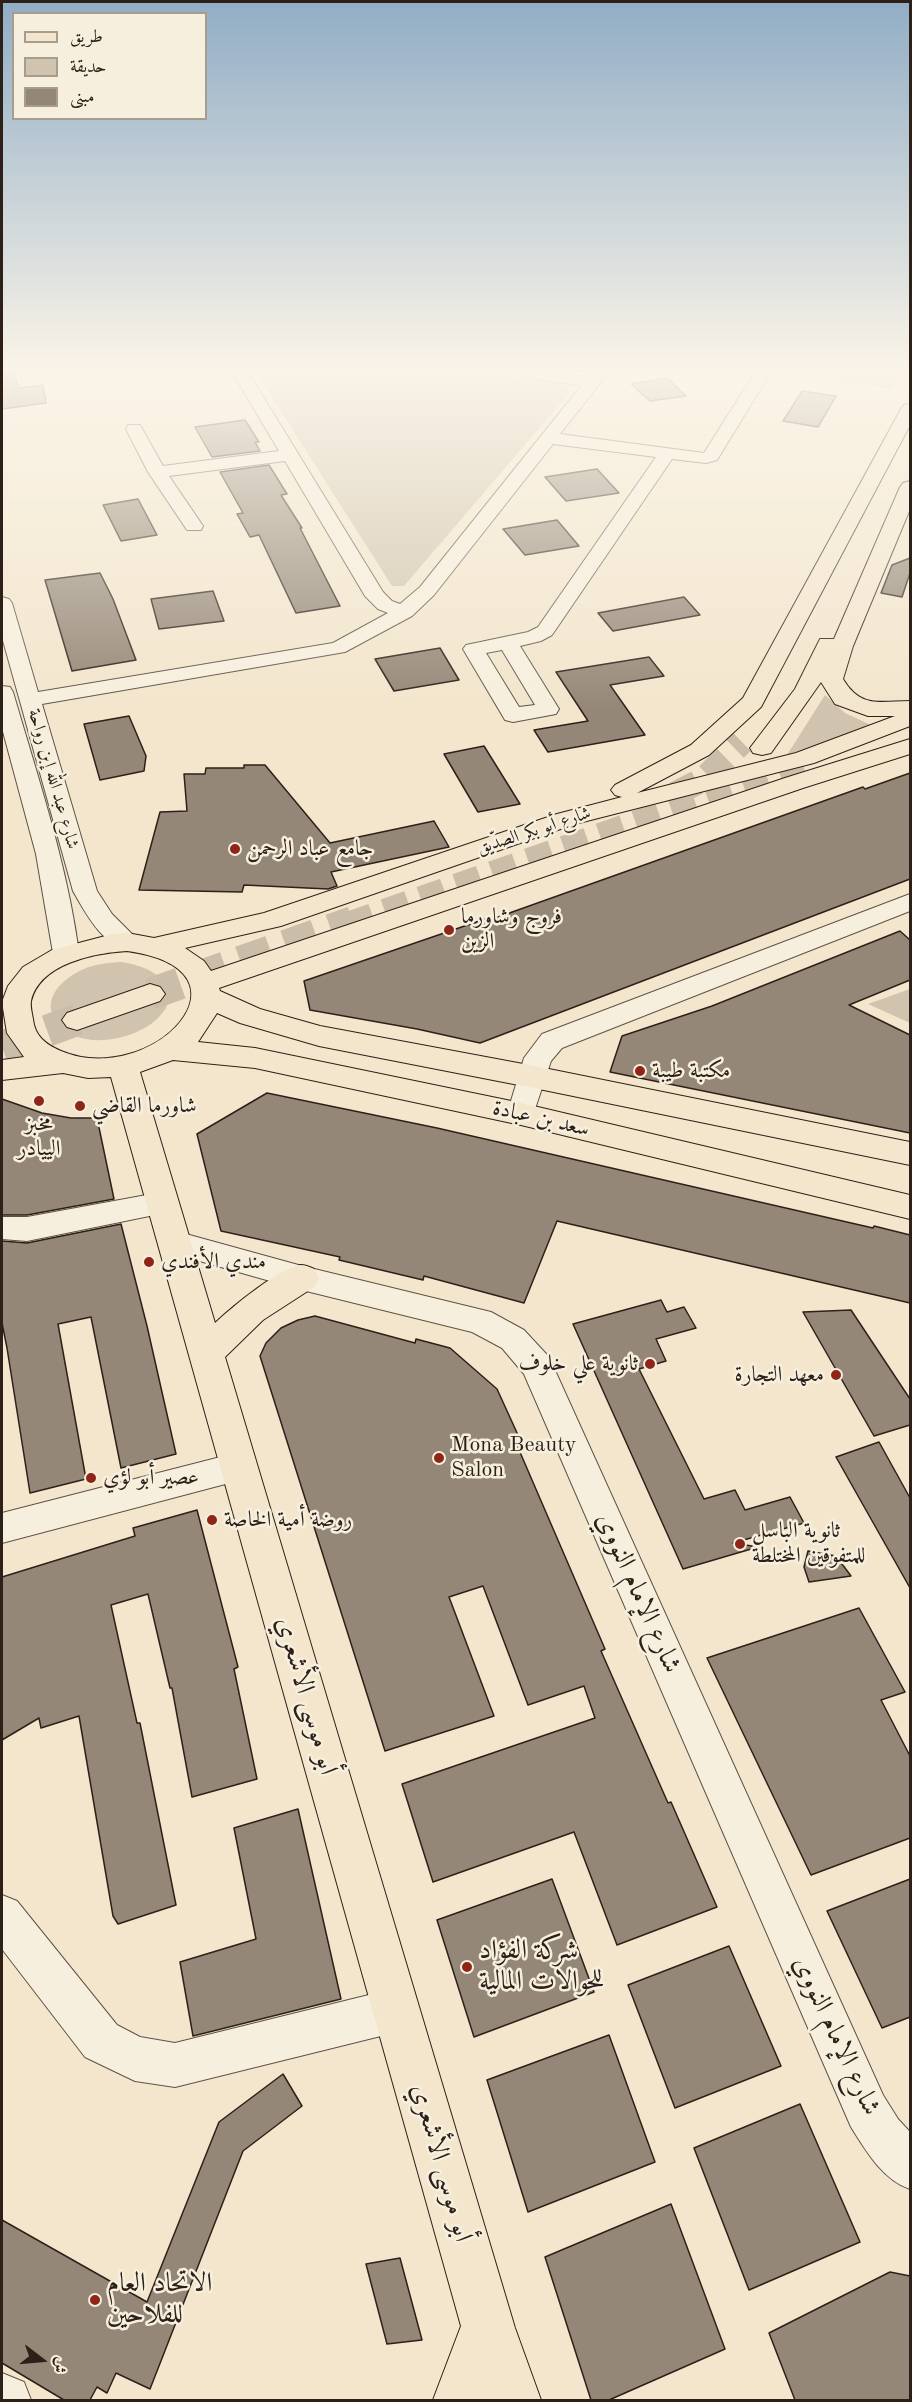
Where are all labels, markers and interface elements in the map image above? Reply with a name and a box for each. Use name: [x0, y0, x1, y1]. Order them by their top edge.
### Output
legend: [12, 12, 207, 120]
text: طريق: [70, 28, 103, 46]
text: حديقة: [70, 58, 106, 76]
text: مبنى: [70, 88, 95, 106]
street label: شارع عبد الله إبن رواحة: [23, 706, 83, 852]
street label: شارع أبو بكر الصدّيق: [474, 802, 594, 860]
place label: جامع عباد الرحمن: [247, 836, 373, 862]
marker: جامع عباد الرحمن: [228, 842, 242, 856]
place label: فروج وشاورما الزين: [461, 904, 562, 956]
marker: فروج وشاورما الزين: [442, 923, 456, 937]
place label: مكتبة طيبة: [652, 1058, 730, 1084]
marker: مكتبة طيبة: [633, 1064, 647, 1078]
place label: شاورما القاضي: [92, 1093, 197, 1119]
marker: مخبز الييادر: [32, 1094, 46, 1108]
street label: سعد بن عبادة: [490, 1095, 592, 1143]
marker: شاورما القاضي: [73, 1099, 87, 1113]
place label: مخبز الييادر: [17, 1111, 61, 1162]
place label: مندي الأفندي: [161, 1249, 266, 1275]
marker: مندي الأفندي: [142, 1255, 156, 1269]
place label: ثانوية علي خلوف: [519, 1351, 638, 1377]
marker: ثانوية علي خلوف: [643, 1357, 657, 1371]
place label: معهد التجارة: [735, 1362, 824, 1388]
marker: معهد التجارة: [829, 1368, 843, 1382]
place label: Mona Beauty Salon: [451, 1432, 577, 1484]
marker: Mona Beauty Salon: [432, 1451, 446, 1465]
place label: عصير أبو لؤي: [103, 1465, 199, 1491]
marker: عصير أبو لؤي: [84, 1471, 98, 1485]
place label: روضة أمية الخاصة: [224, 1507, 352, 1533]
street label: شارع الإمام النووي: [588, 1508, 688, 1678]
marker: روضة أمية الخاصة: [205, 1513, 219, 1527]
place label: ثانوية الباسل للمتفوقين المختلطة: [752, 1518, 866, 1570]
marker: ثانوية الباسل للمتفوقين المختلطة: [733, 1537, 747, 1551]
street label: أبو موسى الأشعري: [268, 1613, 344, 1779]
place label: شركة الفؤاد للحوالات المالية: [479, 1935, 604, 1998]
street label: شارع الإمام النووي: [785, 1951, 887, 2121]
marker: شركة الفؤاد للحوالات المالية: [460, 1960, 474, 1974]
street label: أبو موسى الأشعري: [403, 2080, 479, 2246]
place label: الاتحاد العام للفلاحين: [107, 2268, 212, 2331]
marker: الاتحاد العام للفلاحين: [88, 2293, 102, 2307]
north arrow: [12, 2330, 72, 2390]
text: ش: [49, 2355, 69, 2375]

